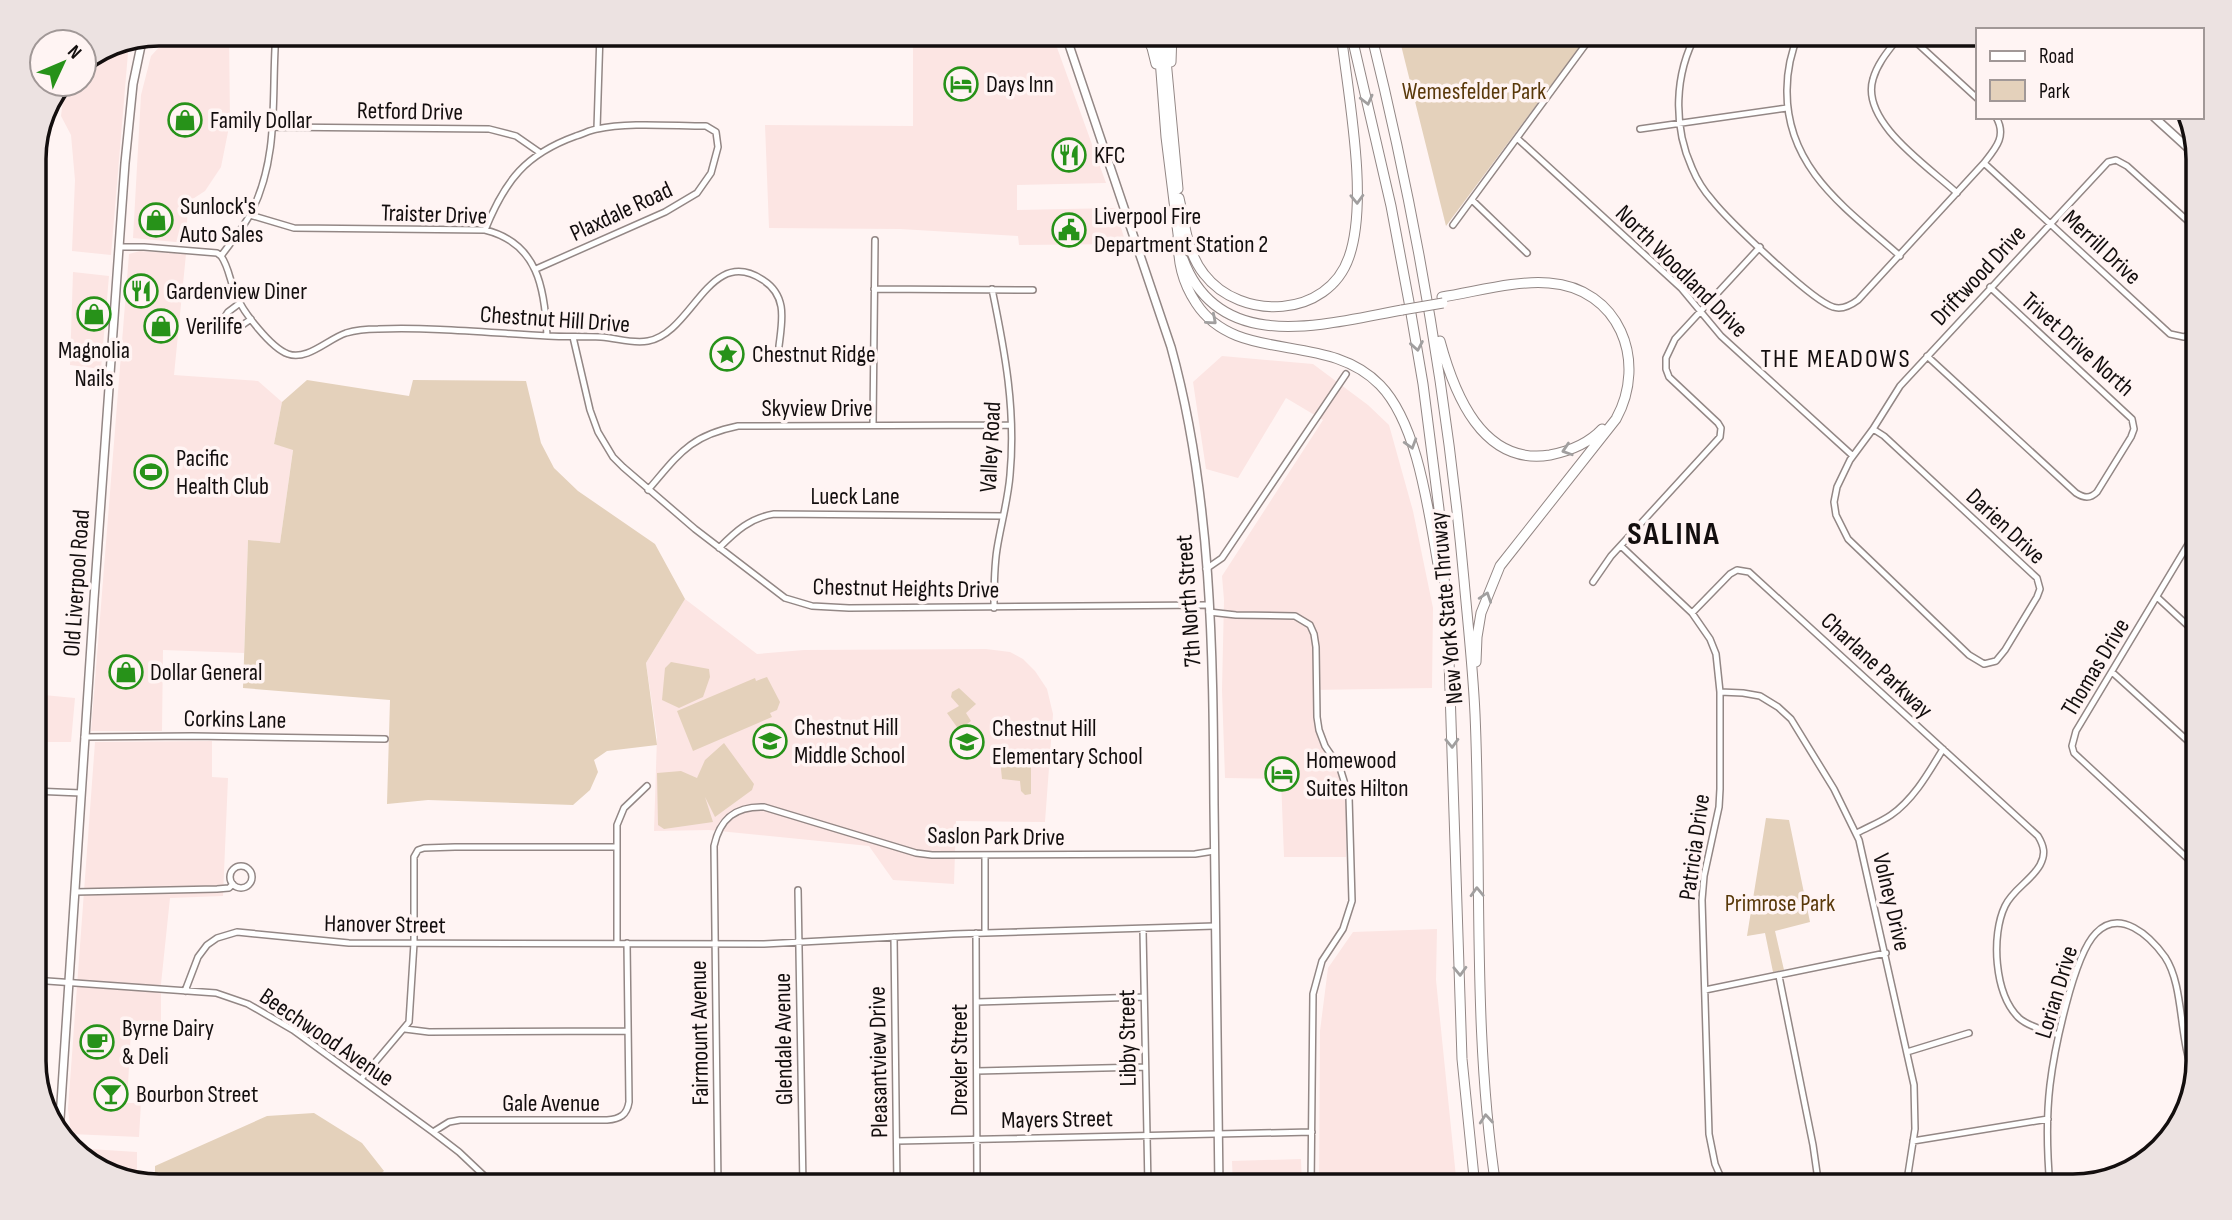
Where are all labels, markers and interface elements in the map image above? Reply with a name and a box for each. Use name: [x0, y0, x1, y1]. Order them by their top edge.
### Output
north arrow: [28, 28, 98, 98]
legend: [1976, 28, 2204, 119]
text: N: [62, 41, 86, 64]
text: Road: [2039, 44, 2074, 69]
hotel icon: Days Inn: [942, 65, 980, 103]
place label: Days Inn: [986, 70, 1054, 99]
park label: Wemesfelder Park: [1402, 77, 1546, 106]
text: Park: [2039, 79, 2070, 104]
one-way arrow: [1359, 93, 1373, 105]
street label: Retford Drive: [357, 96, 463, 127]
shop icon: Family Dollar: [166, 101, 204, 139]
place label: Family Dollar: [210, 106, 312, 135]
restaurant icon: KFC: [1050, 136, 1088, 174]
place label: KFC: [1094, 141, 1126, 170]
street label: Plaxdale Road: [565, 175, 677, 248]
place label: Sunlock's Auto Sales: [179, 192, 263, 249]
one-way arrow: [1350, 193, 1365, 204]
street label: Traister Drive: [380, 198, 488, 231]
street label: North Woodland Drive: [1609, 199, 1754, 344]
shop icon: Sunlock's Auto Sales: [137, 201, 175, 239]
place label: Liverpool Fire Department Station 2: [1094, 202, 1268, 259]
street label: Merrill Drive: [2056, 204, 2147, 291]
public building icon: Liverpool Fire Department Station 2: [1050, 211, 1088, 249]
street label: Driftwood Drive: [1925, 219, 2032, 331]
restaurant icon: Gardenview Diner: [122, 272, 160, 310]
place label: Gardenview Diner: [166, 277, 307, 306]
street label: Trivet Drive North: [2015, 286, 2140, 403]
shop icon: Magnolia Nails: [75, 295, 113, 333]
street label: Chestnut Hill Drive: [479, 300, 631, 339]
shop icon: Verilife: [142, 307, 180, 345]
place label: Verilife: [186, 312, 243, 341]
one-way arrow: [1204, 312, 1217, 324]
place icon: Chestnut Ridge: [708, 335, 746, 373]
place label: Magnolia Nails: [58, 336, 130, 393]
place label: Chestnut Ridge: [752, 340, 876, 369]
one-way arrow: [1409, 341, 1424, 352]
district label: THE MEADOWS: [1760, 344, 1912, 375]
street label: Skyview Drive: [761, 394, 873, 423]
street label: Valley Road: [974, 401, 1007, 493]
one-way arrow: [1403, 438, 1417, 450]
one-way arrow: [1561, 442, 1574, 456]
place label: Pacific Health Club: [176, 444, 269, 501]
sports icon: Pacific Health Club: [132, 453, 170, 491]
street label: Lueck Lane: [810, 482, 900, 511]
street label: Darien Drive: [1960, 482, 2051, 570]
street label: Old Liverpool Road: [57, 509, 96, 657]
street label: New York State Thruway: [1424, 510, 1469, 705]
district label: SALINA: [1627, 515, 1721, 554]
street label: 7th North Street: [1169, 534, 1208, 668]
street label: Chestnut Heights Drive: [812, 572, 1000, 605]
one-way arrow: [1478, 591, 1492, 604]
street label: Charlane Parkway: [1815, 606, 1939, 724]
street label: Thomas Drive: [2055, 613, 2136, 721]
shop icon: Dollar General: [107, 653, 145, 691]
place label: Dollar General: [150, 658, 262, 687]
street label: Corkins Lane: [183, 704, 287, 735]
place label: Chestnut Hill Middle School: [794, 713, 905, 770]
place label: Chestnut Hill Elementary School: [992, 714, 1143, 771]
school or university icon: Chestnut Hill Middle School: [751, 722, 789, 760]
school or university icon: Chestnut Hill Elementary School: [948, 723, 986, 761]
one-way arrow: [1445, 738, 1460, 749]
place label: Homewood Suites Hilton: [1306, 746, 1408, 803]
hotel icon: Homewood Suites Hilton: [1263, 755, 1301, 793]
street label: Patricia Drive: [1673, 792, 1716, 902]
street label: Saslon Park Drive: [927, 821, 1065, 852]
street label: Volney Drive: [1866, 851, 1917, 954]
one-way arrow: [1470, 886, 1485, 897]
park label: Primrose Park: [1725, 889, 1835, 918]
street label: Hanover Street: [324, 909, 446, 940]
street label: Lorian Drive: [2029, 942, 2084, 1042]
street label: Fairmount Avenue: [684, 960, 715, 1106]
one-way arrow: [1452, 966, 1467, 977]
street label: Glendale Avenue: [768, 973, 799, 1105]
street label: Beechwood Avenue: [254, 982, 399, 1093]
street label: Pleasantview Drive: [863, 986, 894, 1138]
street label: Libby Street: [1112, 989, 1143, 1087]
street label: Drexler Street: [945, 1004, 974, 1116]
place label: Byrne Dairy & Deli: [122, 1014, 214, 1071]
cafe icon: Byrne Dairy & Deli: [78, 1023, 116, 1061]
bar icon: Bourbon Street: [92, 1075, 130, 1113]
place label: Bourbon Street: [136, 1080, 258, 1109]
street label: Gale Avenue: [502, 1089, 600, 1118]
street label: Mayers Street: [1001, 1104, 1113, 1135]
one-way arrow: [1479, 1113, 1494, 1125]

